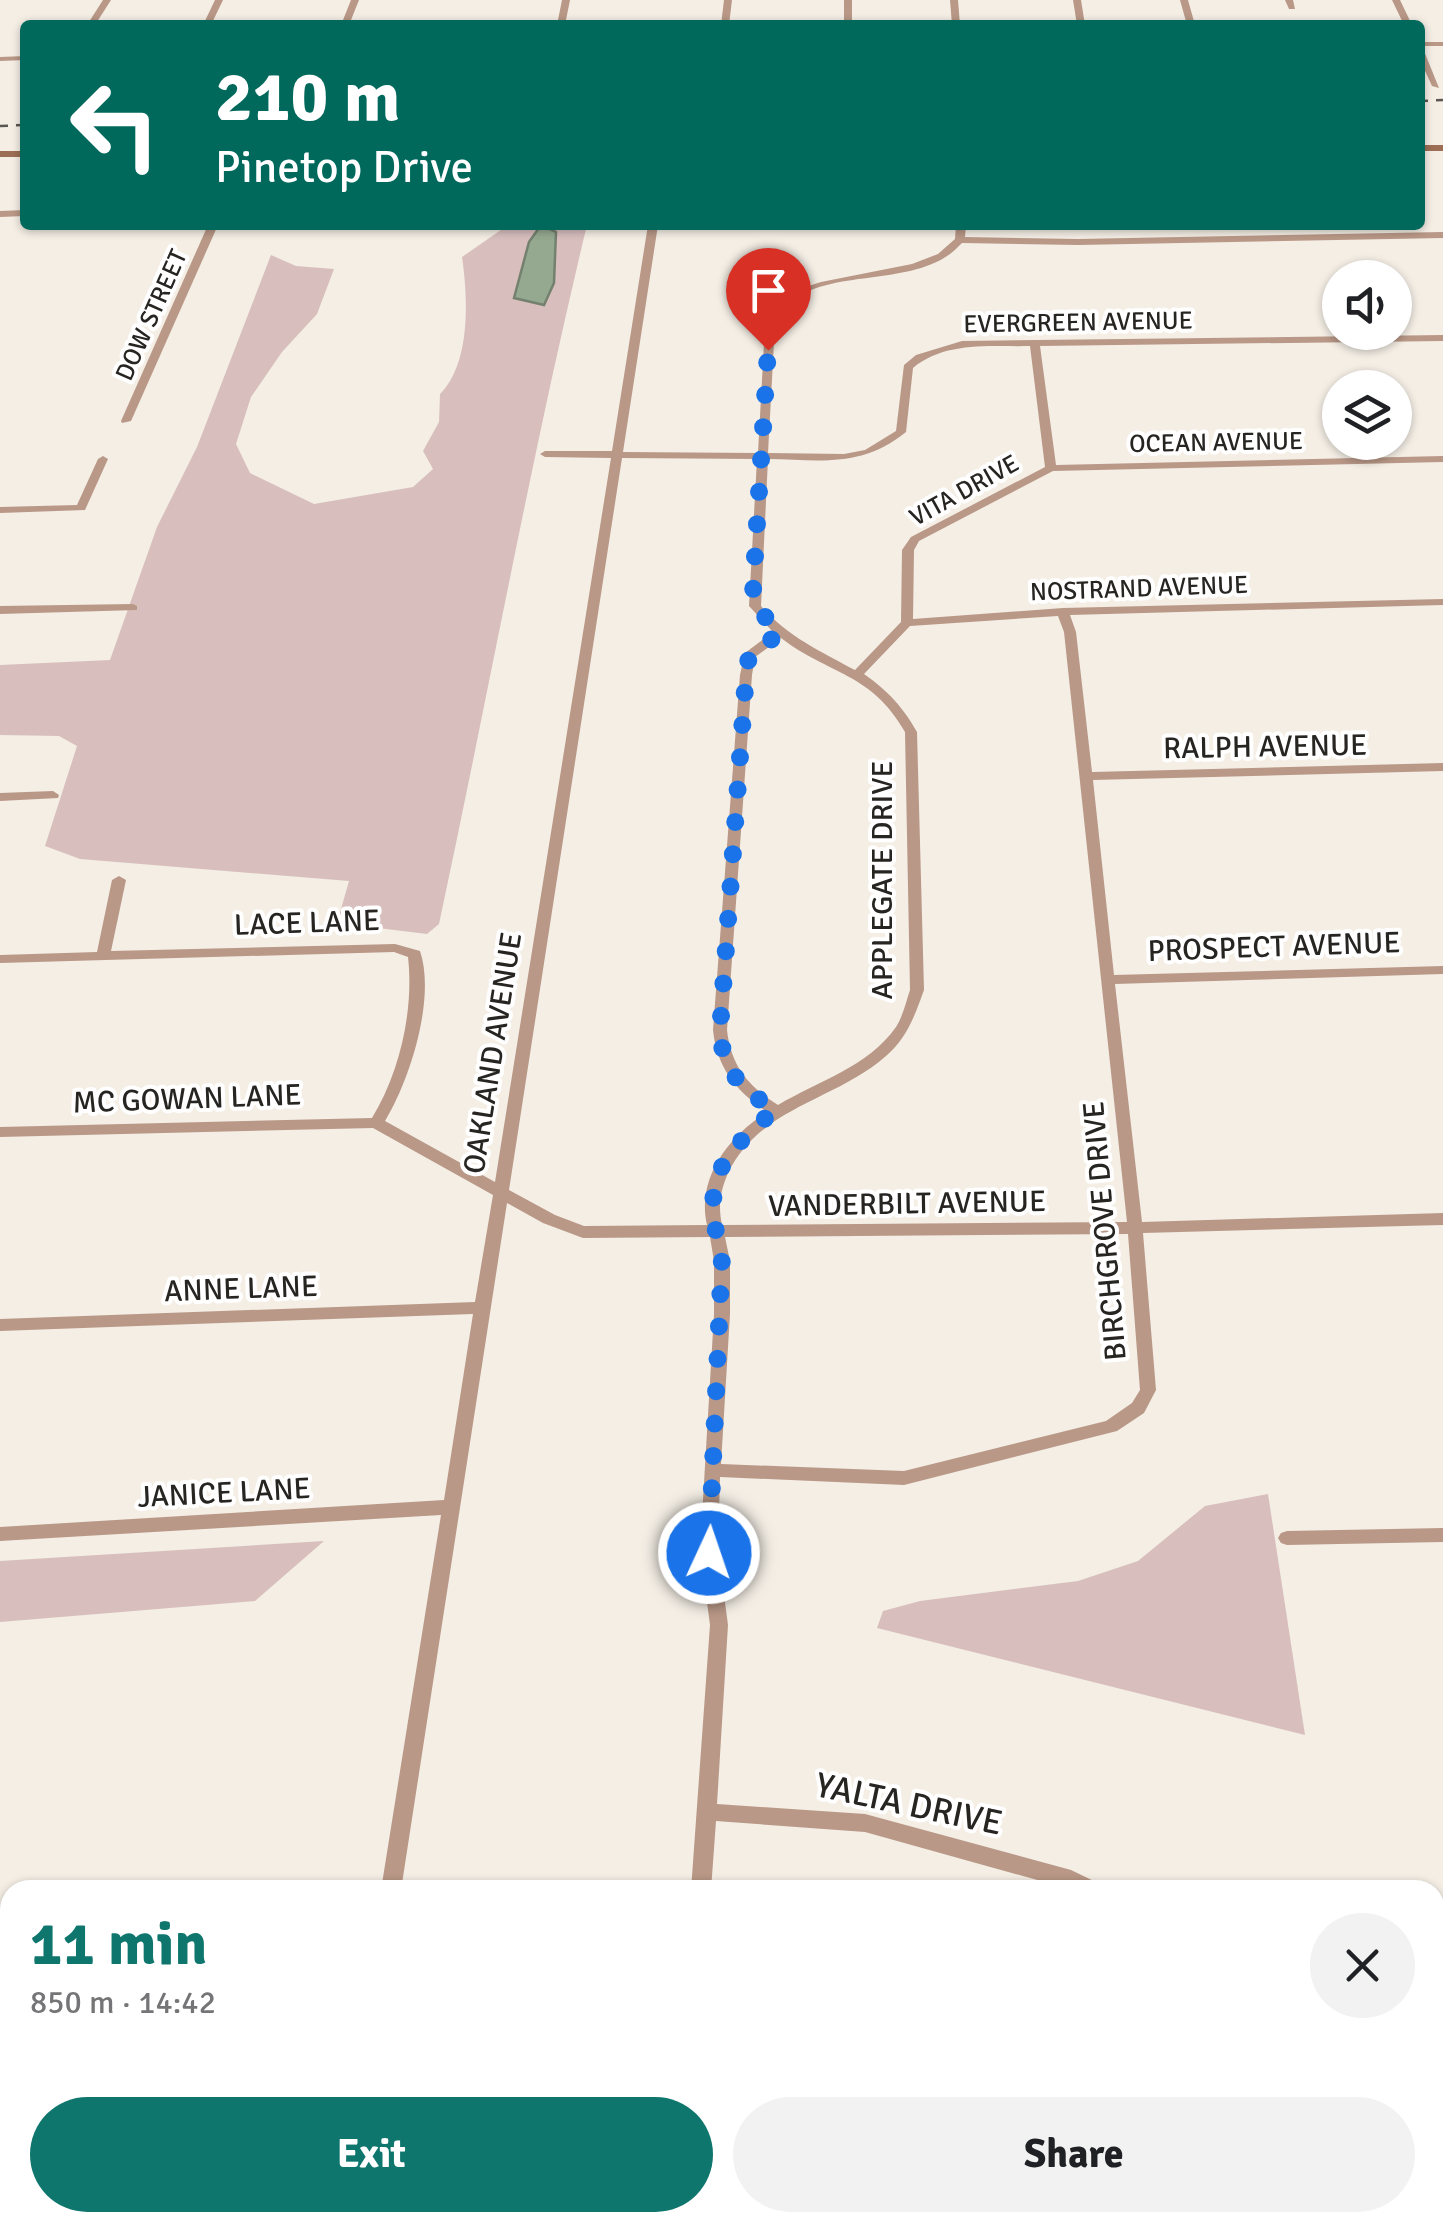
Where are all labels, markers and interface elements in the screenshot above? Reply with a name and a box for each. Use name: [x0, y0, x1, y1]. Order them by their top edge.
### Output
text: 210 m: [215, 54, 400, 140]
icon: left: [50, 60, 180, 190]
text: Pinetop Drive: [215, 140, 473, 195]
street label: DOW STREET: [108, 244, 194, 385]
pin: [726, 248, 811, 351]
map controls: [1322, 260, 1412, 460]
button: sound: [1322, 260, 1412, 350]
icon: arrive: [741, 263, 796, 318]
street label: EVERGREEN AVENUE: [963, 304, 1193, 340]
button: layers: [1322, 370, 1412, 460]
street label: OCEAN AVENUE: [1129, 425, 1303, 459]
street label: VITA DRIVE: [904, 447, 1024, 533]
street label: NOSTRAND AVENUE: [1029, 569, 1249, 607]
street label: RALPH AVENUE: [1163, 727, 1367, 767]
street label: APPLEGATE DRIVE: [864, 760, 901, 1000]
street label: LACE LANE: [233, 902, 381, 944]
street label: PROSPECT AVENUE: [1147, 924, 1401, 970]
street label: OAKLAND AVENUE: [456, 930, 530, 1176]
street label: MC GOWAN LANE: [72, 1077, 302, 1121]
street label: BIRCHGROVE DRIVE: [1075, 1100, 1135, 1362]
street label: VANDERBILT AVENUE: [768, 1183, 1046, 1225]
street label: ANNE LANE: [164, 1268, 318, 1310]
street label: JANICE LANE: [137, 1470, 311, 1516]
position arrow: [657, 1501, 761, 1605]
street label: YALTA DRIVE: [812, 1763, 1006, 1845]
text: 11 min: [30, 1908, 207, 1982]
button: close: [1310, 1913, 1415, 2018]
text: 850 m · 14:42: [30, 1983, 216, 2022]
button: Exit: [30, 2097, 713, 2212]
button: Share: [733, 2097, 1415, 2212]

